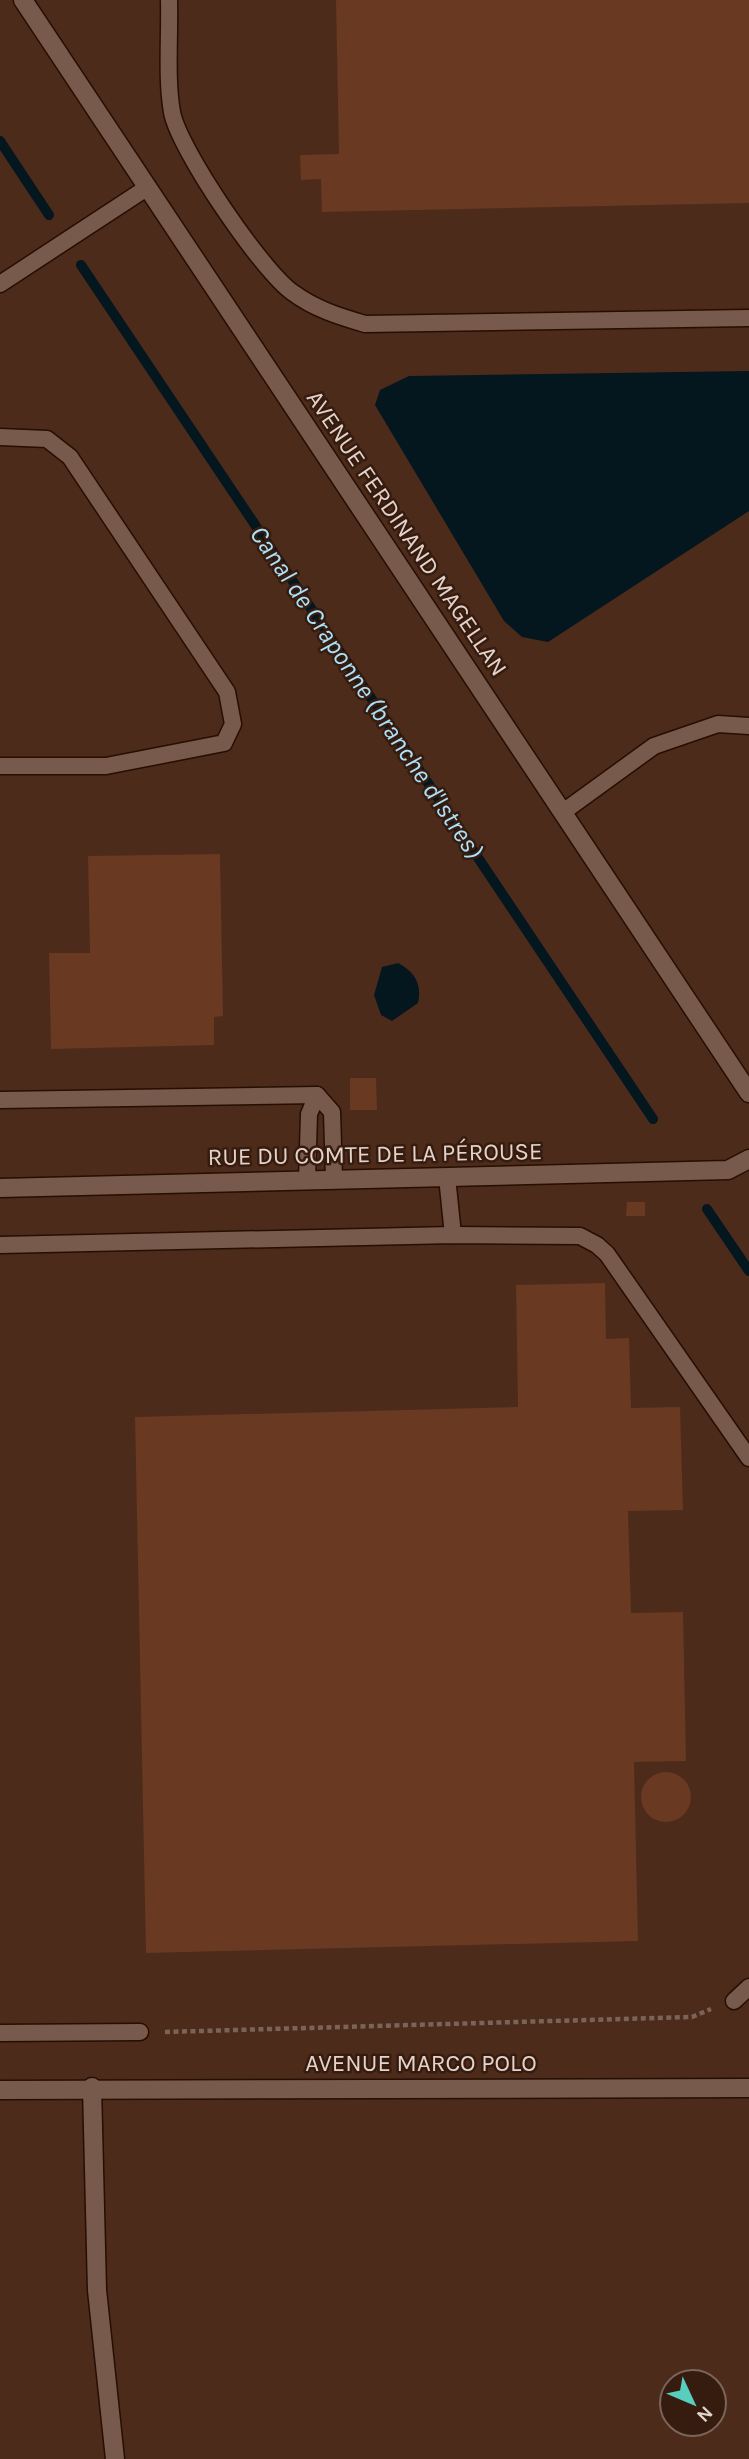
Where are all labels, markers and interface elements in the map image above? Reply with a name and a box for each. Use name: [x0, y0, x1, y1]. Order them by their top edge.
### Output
street label: AVENUE FERDINAND MAGELLAN: [301, 385, 513, 681]
water label: Canal de Craponne (branche d'Istres): [243, 520, 490, 865]
street label: RUE DU COMTE DE LA PÉROUSE: [207, 1136, 543, 1171]
street label: AVENUE MARCO POLO: [305, 2049, 537, 2077]
north arrow: [658, 2368, 728, 2438]
text: N: [692, 2402, 717, 2427]

